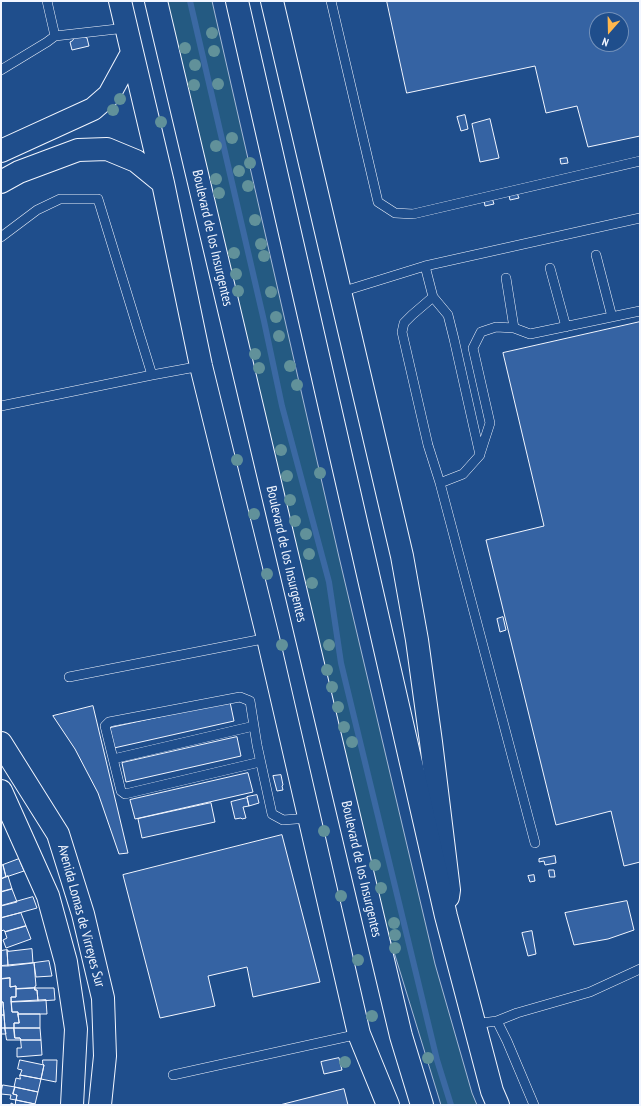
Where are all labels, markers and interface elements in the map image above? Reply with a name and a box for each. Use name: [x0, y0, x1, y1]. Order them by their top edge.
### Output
north arrow: [589, 12, 629, 52]
text: N: [600, 35, 610, 50]
street label: Boulevard de los Insurgentes: [188, 168, 236, 308]
street label: Boulevard de los Insurgentes: [262, 484, 310, 624]
street label: Boulevard de los Insurgentes: [337, 799, 385, 939]
street label: Avenida Lomas de Virreyes Sur: [54, 843, 108, 989]

